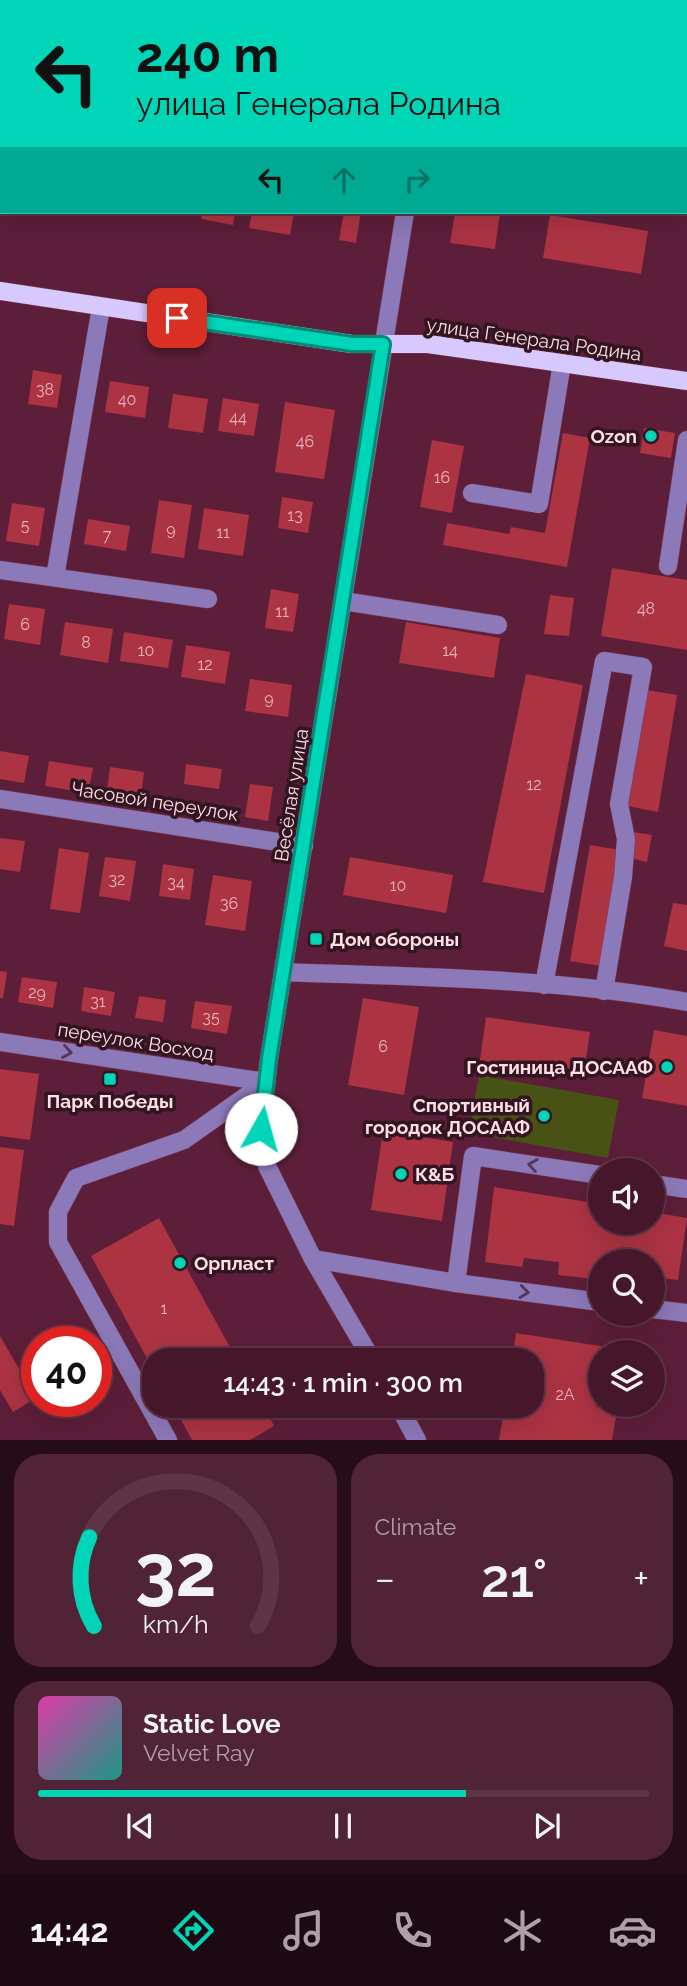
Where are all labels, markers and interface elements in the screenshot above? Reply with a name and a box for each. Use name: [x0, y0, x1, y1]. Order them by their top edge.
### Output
text: 240 m: [136, 26, 279, 83]
icon: left: [21, 28, 112, 119]
text: улица Генерала Родина: [136, 85, 501, 122]
icon: left: [252, 161, 290, 199]
icon: ahead: [325, 161, 363, 199]
icon: right: [398, 161, 436, 199]
pin: [147, 288, 207, 348]
icon: arrive: [158, 299, 196, 337]
street label: улица Генерала Родина: [425, 313, 643, 365]
house number: 38: [36, 380, 54, 399]
house number: 40: [118, 390, 136, 409]
house number: 44: [229, 408, 247, 427]
place label: Ozon: [590, 425, 637, 447]
marker: Ozon: [643, 428, 659, 444]
house number: 46: [296, 432, 314, 451]
house number: 16: [434, 468, 450, 487]
house number: 13: [287, 506, 303, 525]
house number: 5: [21, 516, 30, 535]
house number: 9: [166, 520, 176, 539]
house number: 11: [216, 523, 230, 542]
house number: 7: [103, 526, 112, 545]
house number: 48: [637, 599, 655, 618]
house number: 11: [275, 602, 289, 621]
house number: 6: [20, 615, 30, 634]
house number: 8: [81, 633, 91, 652]
house number: 10: [138, 641, 154, 660]
house number: 14: [442, 641, 458, 660]
house number: 12: [197, 655, 213, 674]
house number: 9: [264, 689, 274, 708]
street label: Весёлая улица: [270, 727, 312, 863]
house number: 12: [526, 775, 542, 794]
street label: Часовой переулок: [70, 777, 240, 825]
house number: 32: [109, 870, 125, 889]
house number: 34: [167, 873, 185, 892]
house number: 10: [390, 876, 406, 895]
house number: 36: [220, 894, 238, 913]
place label: Дом обороны: [330, 928, 459, 950]
marker: Дом обороны: [308, 931, 324, 947]
house number: 29: [28, 983, 46, 1002]
house number: 31: [90, 992, 106, 1011]
house number: 35: [202, 1008, 220, 1027]
street label: переулок Восход: [56, 1018, 216, 1064]
house number: 6: [378, 1037, 388, 1056]
one-way arrow: [62, 1044, 73, 1059]
place label: Гостиница ДОСААФ: [466, 1056, 653, 1078]
marker: Гостиница ДОСААФ: [659, 1059, 675, 1075]
marker: Парк Победы: [102, 1071, 118, 1087]
place label: Парк Победы: [46, 1090, 174, 1112]
position arrow: [224, 1092, 298, 1166]
place label: Спортивный городок ДОСААФ: [365, 1094, 530, 1138]
marker: Спортивный городок ДОСААФ: [536, 1108, 552, 1124]
one-way arrow: [527, 1158, 539, 1173]
map controls: [588, 1158, 665, 1417]
button: sound: [588, 1158, 665, 1235]
place label: К&Б: [415, 1163, 455, 1185]
marker: К&Б: [393, 1166, 409, 1182]
button: search: [588, 1249, 665, 1326]
place label: Орпласт: [194, 1252, 274, 1274]
marker: Орпласт: [172, 1255, 188, 1271]
one-way arrow: [518, 1284, 529, 1299]
house number: 1: [161, 1299, 168, 1318]
speed limit sign: 40: [21, 1326, 112, 1417]
button: layers: [588, 1340, 665, 1417]
text: 14:43 · 1 min · 300 m: [223, 1368, 463, 1398]
house number: 2А: [555, 1385, 575, 1404]
text: Climate: [375, 1513, 456, 1540]
text: 32: [134, 1529, 216, 1614]
text: 21°: [481, 1548, 547, 1609]
text: −: [375, 1556, 395, 1601]
text: +: [633, 1556, 649, 1601]
text: km/h: [142, 1609, 208, 1639]
text: Static Love: [143, 1709, 281, 1739]
text: Velvet Ray: [143, 1739, 255, 1766]
icon: previous: [121, 1807, 159, 1845]
icon: pause: [324, 1807, 362, 1845]
icon: next: [528, 1807, 566, 1845]
icon: directions: [169, 1906, 218, 1955]
icon: music: [279, 1906, 328, 1955]
icon: phone: [388, 1906, 437, 1955]
icon: climate: [498, 1906, 547, 1955]
icon: car: [608, 1906, 657, 1955]
text: 14:42: [30, 1912, 109, 1949]

